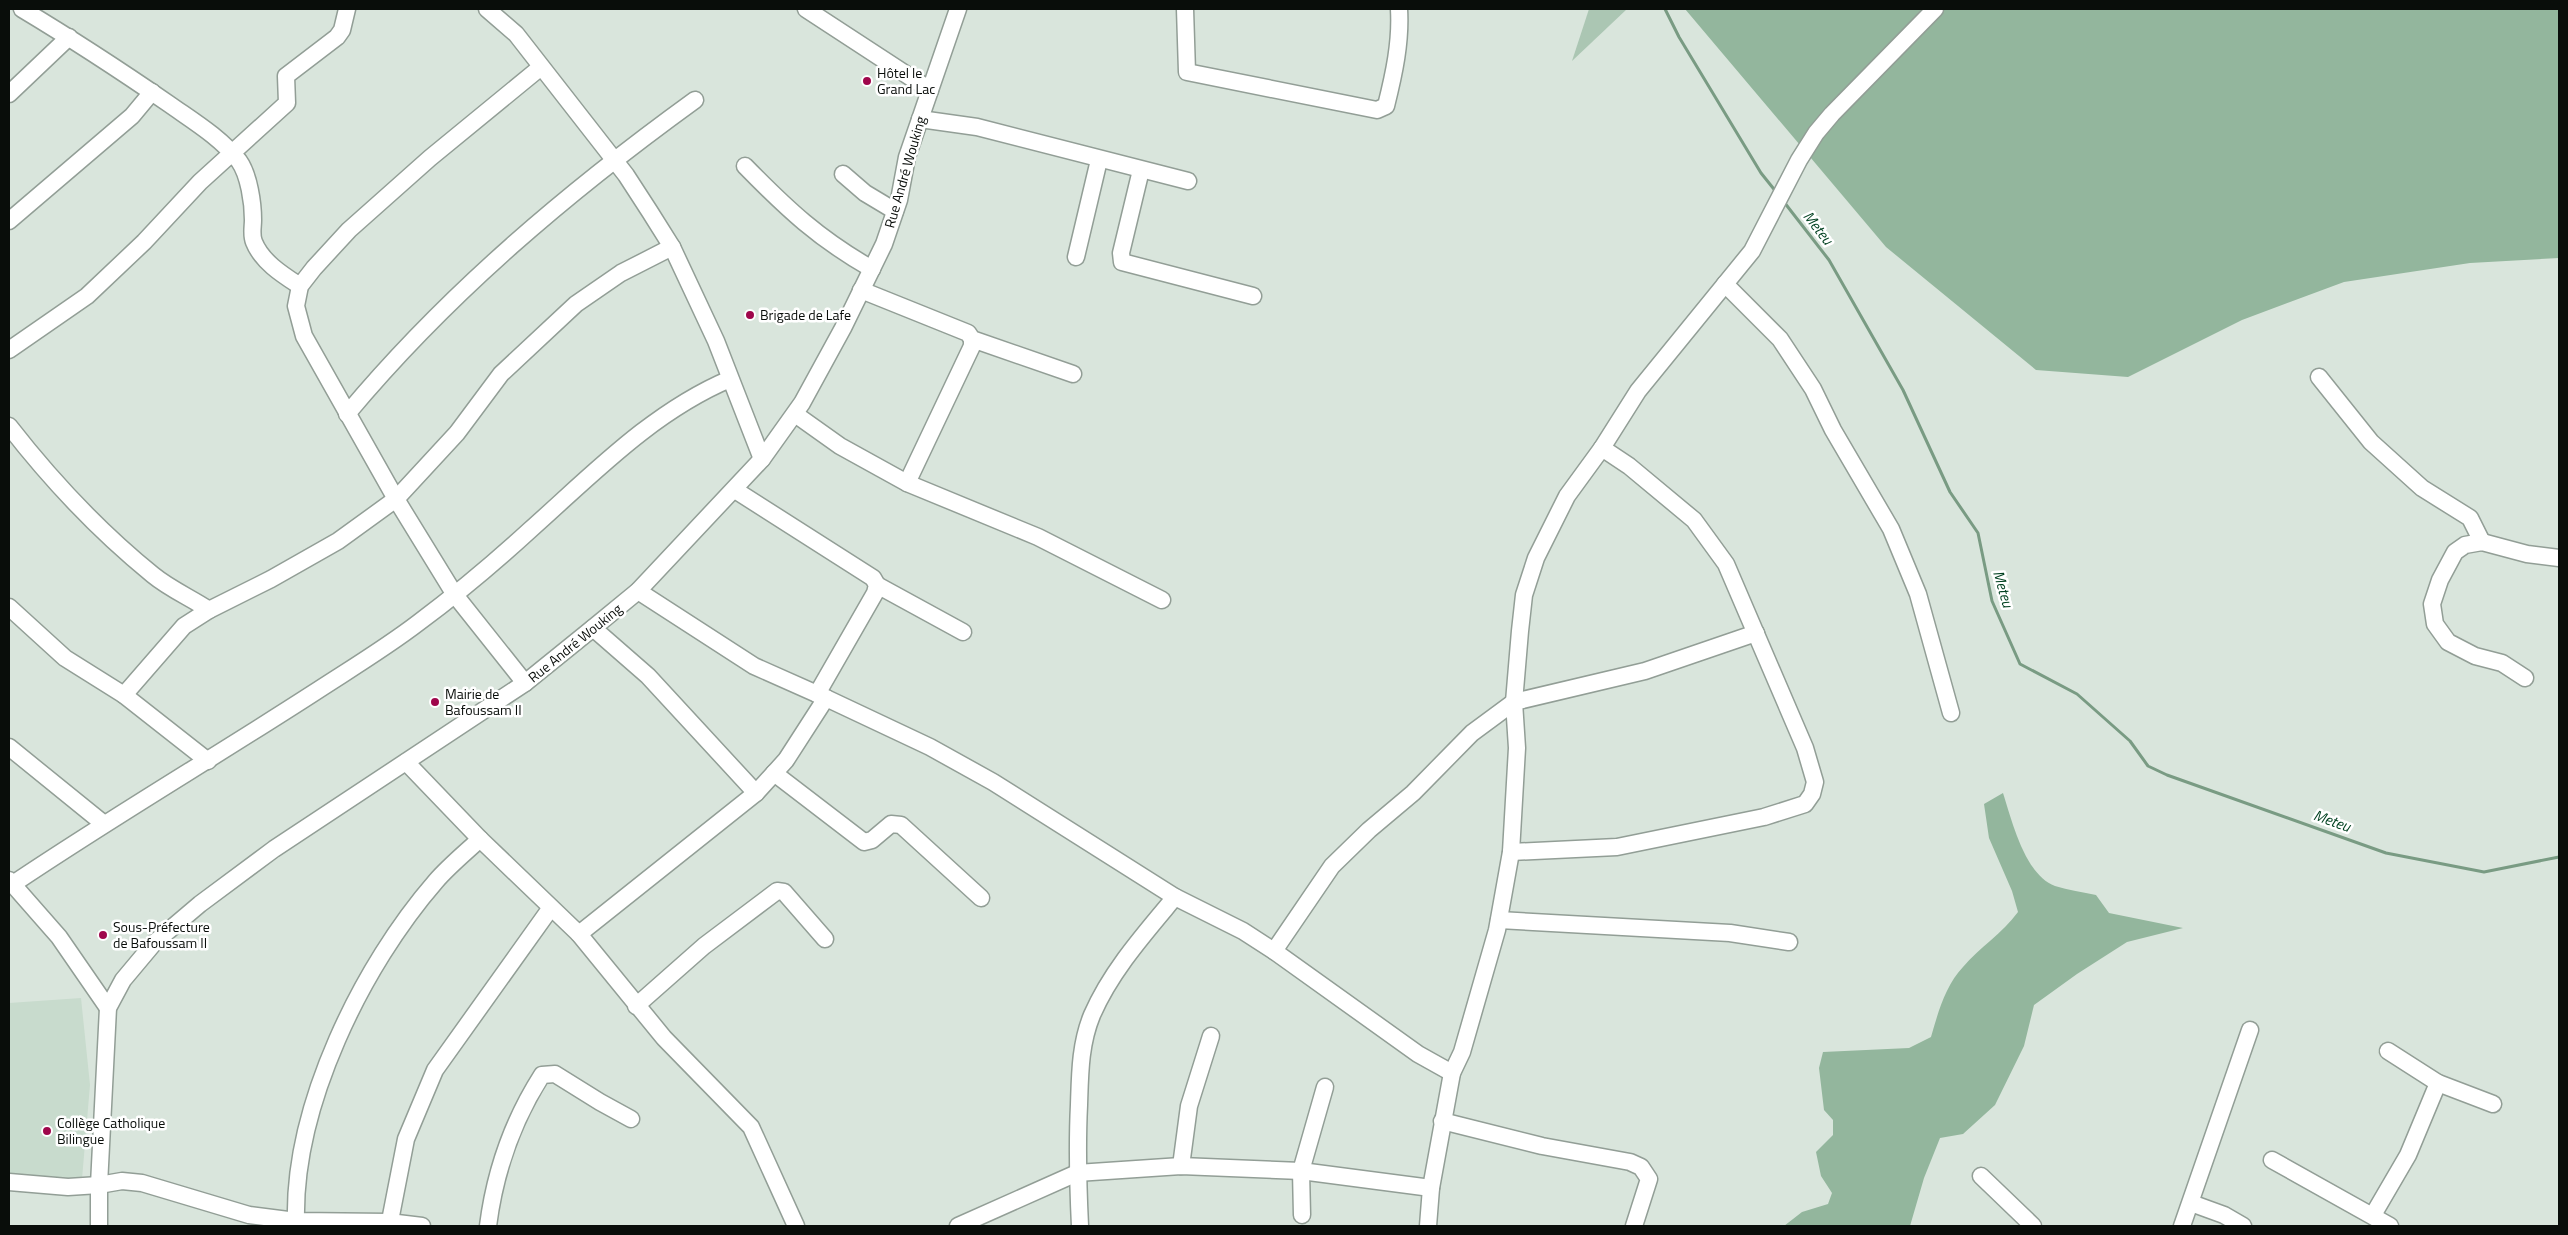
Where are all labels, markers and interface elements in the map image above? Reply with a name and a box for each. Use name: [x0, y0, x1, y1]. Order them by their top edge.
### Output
place label: Hôtel le Grand Lac: [877, 62, 935, 99]
marker: Hôtel le Grand Lac: [861, 75, 873, 87]
street label: Rue André Wouking: [878, 113, 931, 230]
water label: Meteu: [1798, 206, 1840, 251]
place label: Brigade de Lafe: [760, 304, 851, 325]
marker: Brigade de Lafe: [744, 309, 756, 321]
water label: Meteu: [1987, 568, 2020, 612]
street label: Rue André Wouking: [523, 598, 626, 687]
place label: Mairie de Bafoussam II: [445, 683, 522, 720]
marker: Mairie de Bafoussam II: [429, 696, 441, 708]
water label: Meteu: [2311, 803, 2355, 838]
place label: Sous-Préfecture de Bafoussam II: [113, 916, 210, 953]
marker: Sous-Préfecture de Bafoussam II: [97, 929, 109, 941]
place label: Collège Catholique Bilingue: [57, 1112, 165, 1149]
marker: Collège Catholique Bilingue: [41, 1125, 53, 1137]

